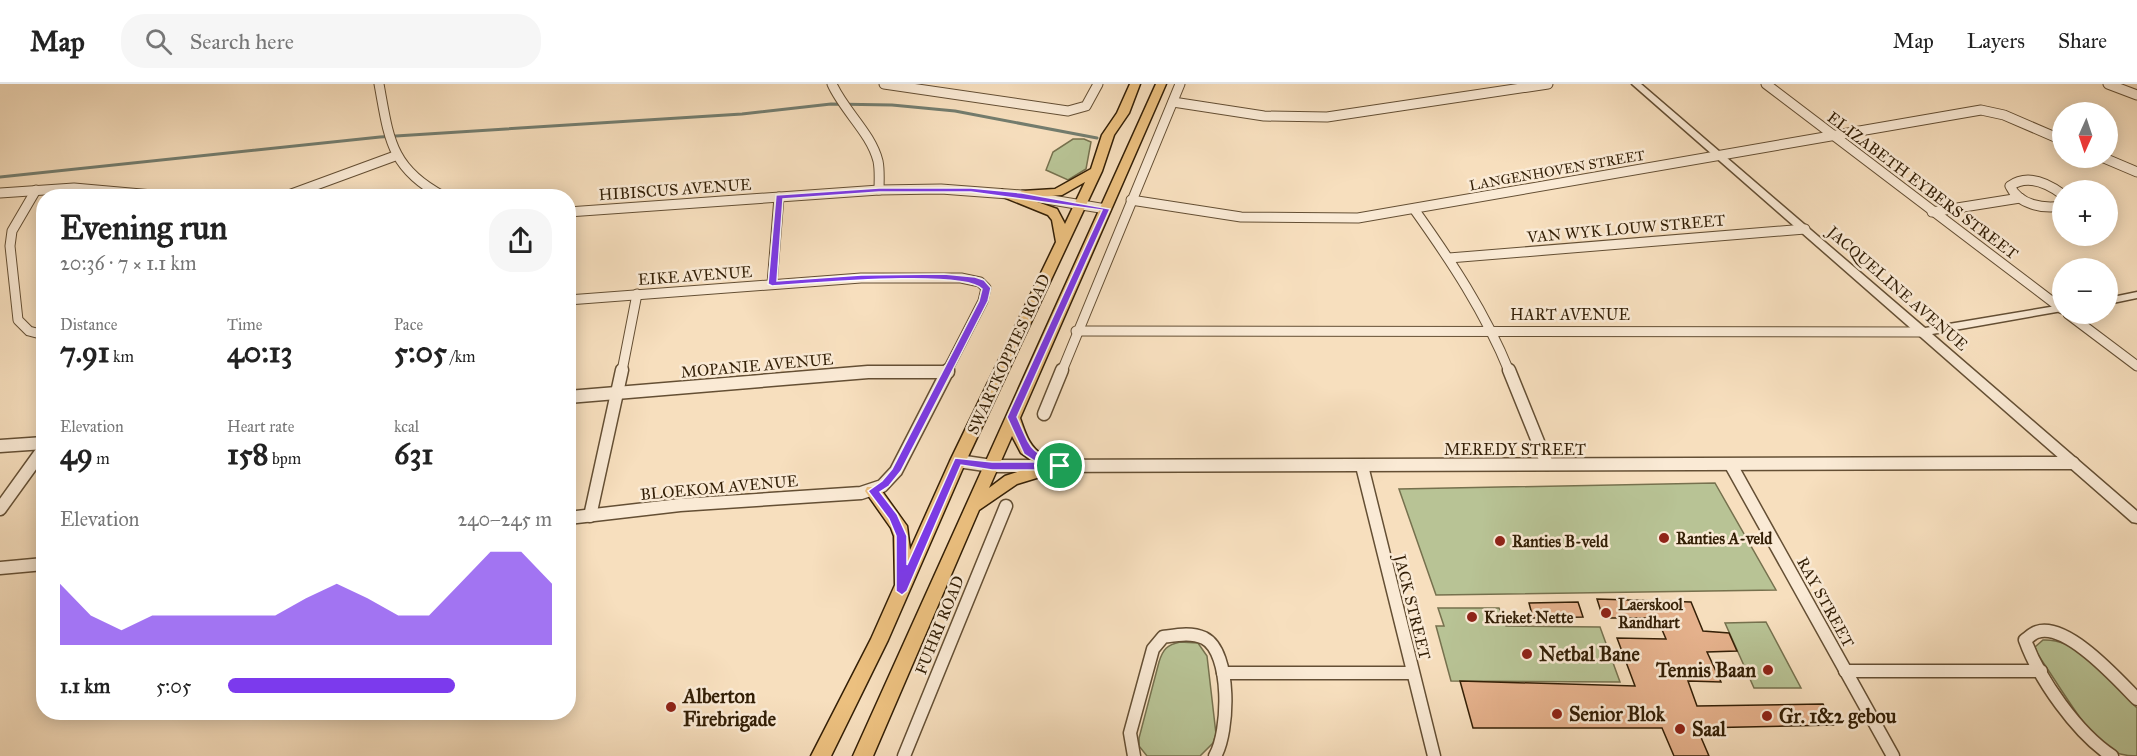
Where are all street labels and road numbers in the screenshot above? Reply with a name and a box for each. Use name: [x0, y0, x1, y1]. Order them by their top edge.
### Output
street label: ELIZABETH EYBERS STREET: [1824, 107, 2022, 263]
street label: LANGENHOVEN STREET: [1468, 147, 1647, 194]
street label: HIBISCUS AVENUE: [598, 175, 752, 204]
street label: VAN WYK LOUW STREET: [1525, 210, 1726, 247]
street label: JACQUELINE AVENUE: [1821, 221, 1972, 355]
street label: EIKE AVENUE: [637, 262, 753, 289]
street label: SWARTKOPPIES ROAD: [963, 271, 1054, 438]
street label: HART AVENUE: [1510, 305, 1630, 324]
street label: MOPANIE AVENUE: [680, 349, 834, 382]
street label: MEREDY STREET: [1444, 440, 1586, 459]
street label: BLOEKOM AVENUE: [639, 471, 799, 504]
street label: JACK STREET: [1389, 551, 1435, 662]
street label: RAY STREET: [1793, 554, 1858, 651]
street label: FUHRI ROAD: [911, 573, 968, 677]

